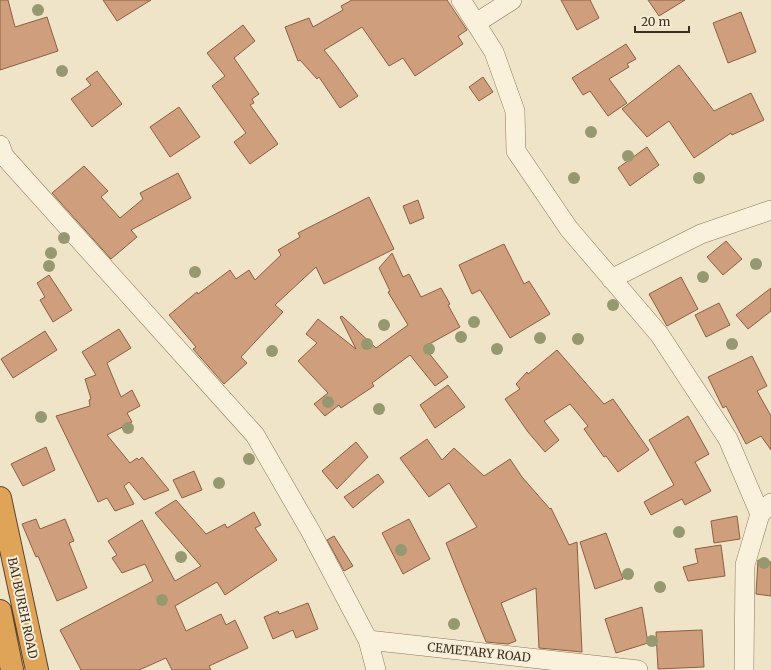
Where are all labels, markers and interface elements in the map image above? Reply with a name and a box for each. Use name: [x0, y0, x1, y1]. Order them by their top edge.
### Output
scale bar: [635, 8, 689, 34]
text: 20 m: [641, 14, 670, 29]
street label: BAI BUREH ROAD: [5, 556, 41, 660]
street label: CEMETARY ROAD: [427, 639, 531, 665]

